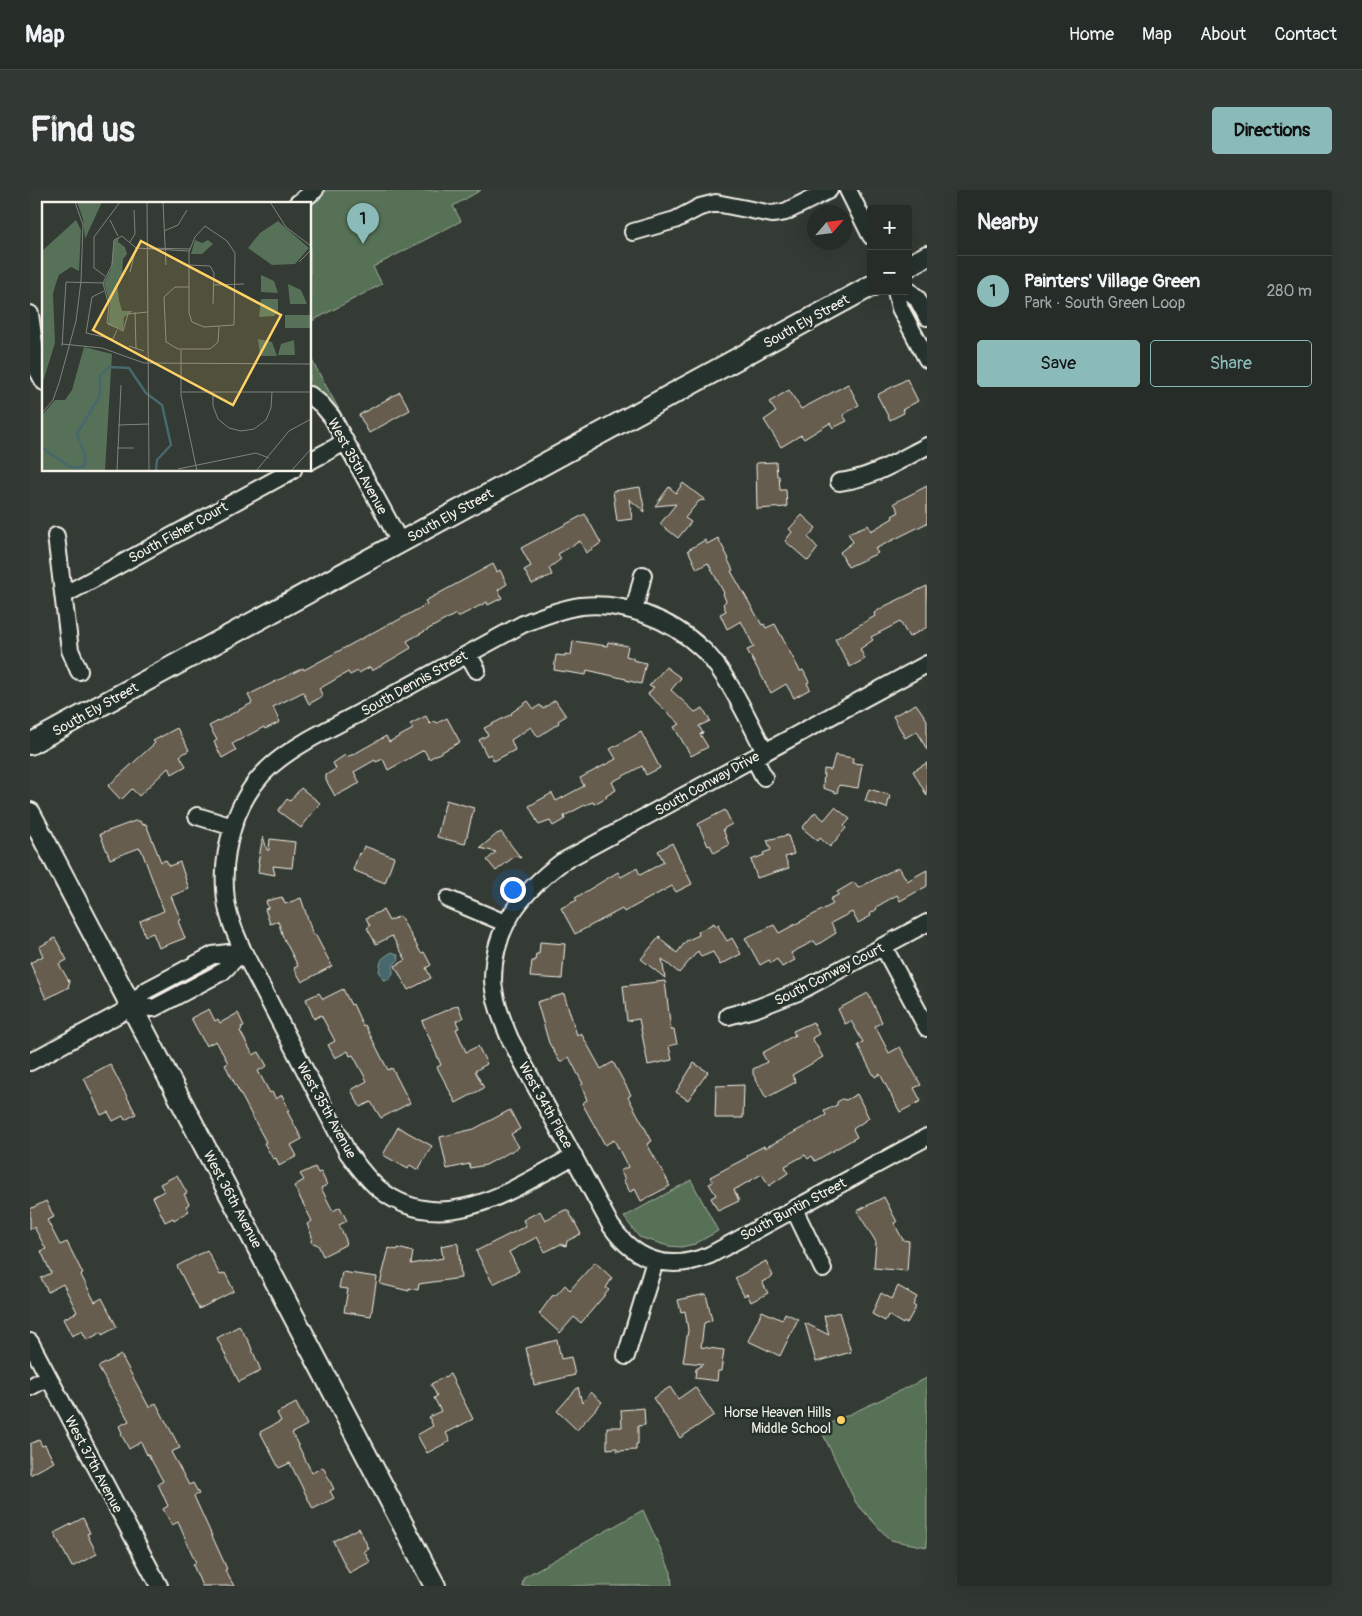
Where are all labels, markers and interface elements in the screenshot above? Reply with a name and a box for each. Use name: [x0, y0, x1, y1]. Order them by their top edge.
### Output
text: Map: [25, 20, 65, 49]
text: Home: [1069, 23, 1114, 46]
text: Map: [1142, 23, 1172, 46]
text: About: [1200, 23, 1246, 46]
text: Contact: [1274, 23, 1337, 46]
button: Directions: [1212, 107, 1332, 154]
text: Find us: [30, 108, 135, 152]
inset map: [42, 202, 311, 471]
pin: 1: [347, 203, 379, 244]
north arrow: [807, 205, 852, 250]
map controls: [867, 205, 912, 295]
button: +: [867, 205, 912, 250]
text: Nearby: [977, 209, 1038, 236]
button: −: [867, 250, 912, 295]
text: Painters' Village Green: [1024, 269, 1200, 293]
text: 1: [990, 281, 996, 301]
text: 280 m: [1266, 281, 1312, 301]
street label: South Ely Street: [760, 291, 852, 352]
text: Park · South Green Loop: [1024, 293, 1185, 313]
button: Save: [977, 340, 1140, 387]
button: Share: [1150, 340, 1312, 387]
street label: West 35th Avenue: [324, 415, 391, 517]
street label: South Ely Street: [404, 485, 496, 546]
street label: South Fisher Court: [126, 498, 231, 567]
street label: South Dennis Street: [358, 647, 471, 720]
street label: South Ely Street: [49, 679, 141, 740]
street label: South Conway Drive: [652, 748, 763, 819]
your location: [500, 877, 526, 903]
street label: South Conway Court: [772, 939, 887, 1009]
street label: West 35th Avenue: [293, 1059, 360, 1161]
street label: West 34th Place: [515, 1059, 576, 1152]
street label: West 36th Avenue: [200, 1148, 265, 1251]
street label: South Buntin Street: [737, 1174, 849, 1245]
place label: Horse Heaven Hills Middle School: [724, 1404, 832, 1437]
street label: West 37th Avenue: [61, 1413, 126, 1516]
marker: Horse Heaven Hills Middle School: [835, 1414, 847, 1426]

